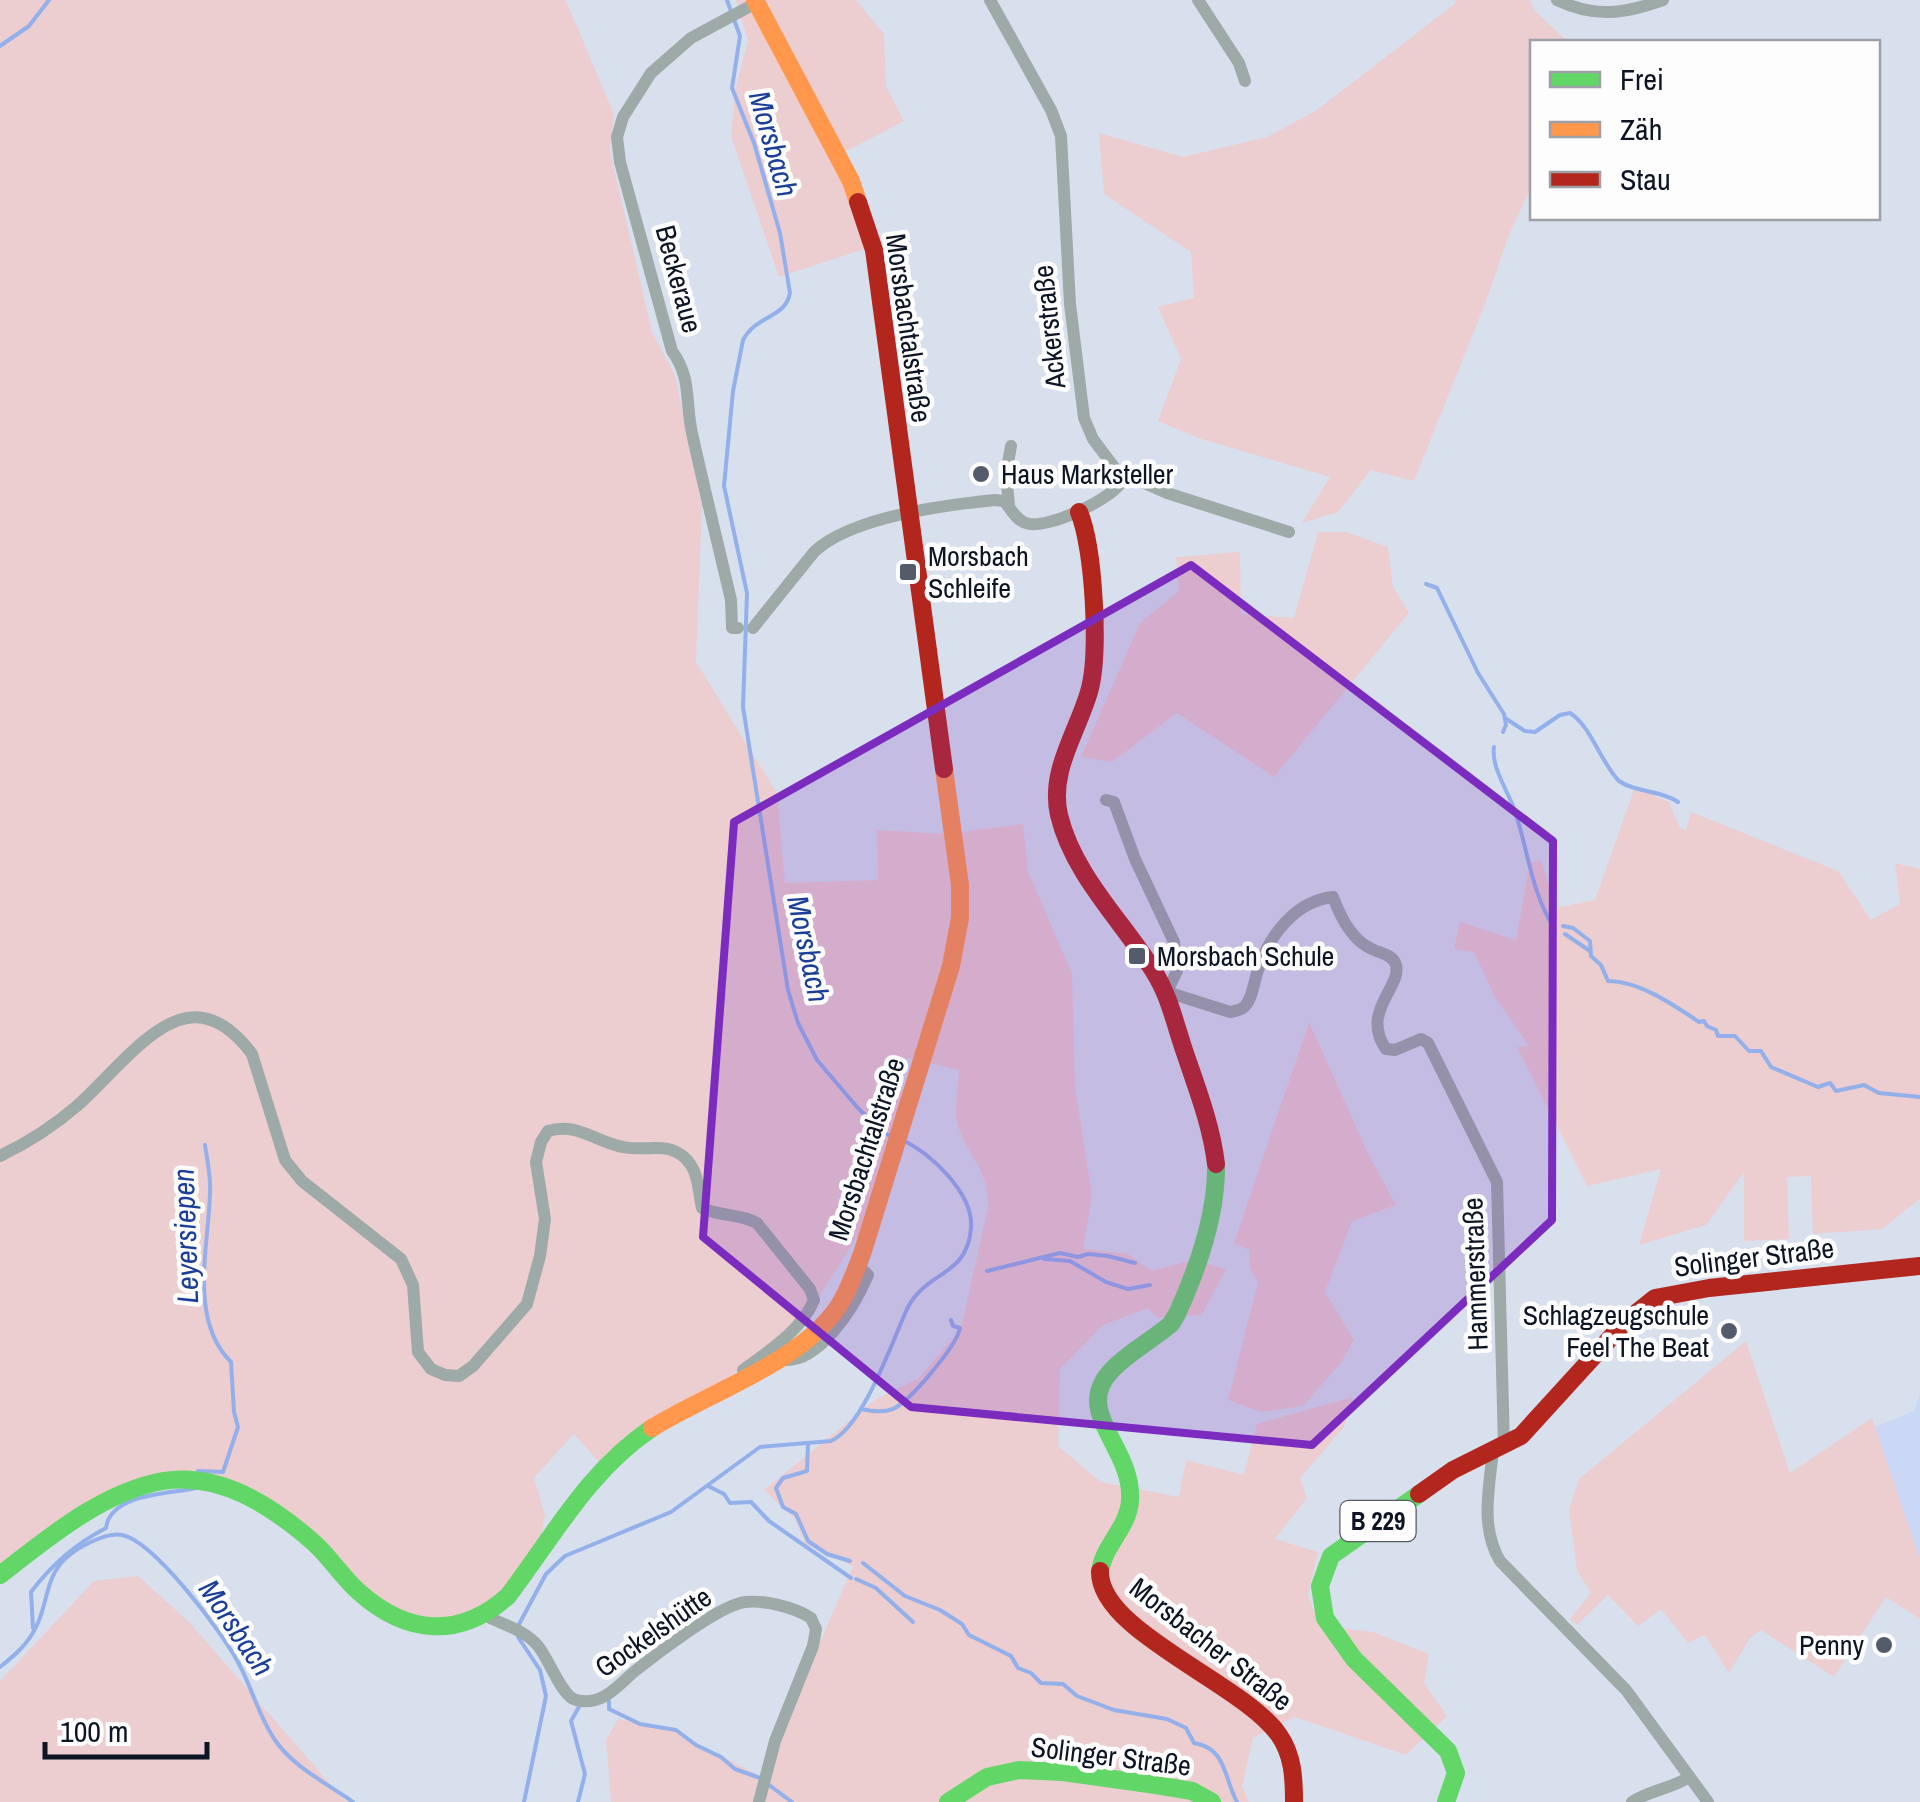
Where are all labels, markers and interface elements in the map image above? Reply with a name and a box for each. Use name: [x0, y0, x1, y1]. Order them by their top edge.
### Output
legend: [1530, 40, 1880, 220]
text: Frei: [1620, 59, 1664, 99]
water label: Morsbach: [740, 86, 808, 201]
text: Zäh: [1620, 109, 1662, 149]
text: Stau: [1620, 159, 1671, 199]
street label: Beckeraue: [646, 221, 712, 337]
street label: Morsbachtalstraße: [877, 231, 941, 425]
street label: Ackerstraße: [1024, 263, 1074, 392]
place label: Haus Marksteller: [1001, 455, 1174, 493]
marker: Haus Marksteller: [970, 463, 992, 485]
place label: Morsbach Schleife: [928, 537, 1029, 607]
marker: Morsbach Schleife: [897, 561, 919, 583]
water label: Morsbach: [778, 892, 840, 1006]
place label: Morsbach Schule: [1157, 937, 1334, 975]
marker: Morsbach Schule: [1126, 945, 1148, 967]
street label: Morsbachtalstraße: [819, 1053, 913, 1245]
water label: Leyersiepen: [163, 1168, 207, 1304]
street label: Hammerstraße: [1453, 1197, 1497, 1351]
street label: Solinger Straße: [1672, 1228, 1836, 1286]
place label: Schlagzeugschule Feel The Beat: [1523, 1296, 1709, 1366]
marker: Schlagzeugschule Feel The Beat: [1718, 1320, 1740, 1342]
road number: B 229: [1340, 1501, 1416, 1541]
street label: Morsbacher Straße: [1122, 1569, 1300, 1719]
water label: Morsbach: [190, 1571, 284, 1683]
street label: Gockelshütte: [587, 1578, 719, 1686]
place label: Penny: [1799, 1626, 1865, 1664]
marker: Penny: [1873, 1634, 1895, 1656]
scale bar: [45, 1697, 208, 1759]
text: 100 m: [60, 1711, 128, 1751]
street label: Solinger Straße: [1029, 1727, 1193, 1785]

